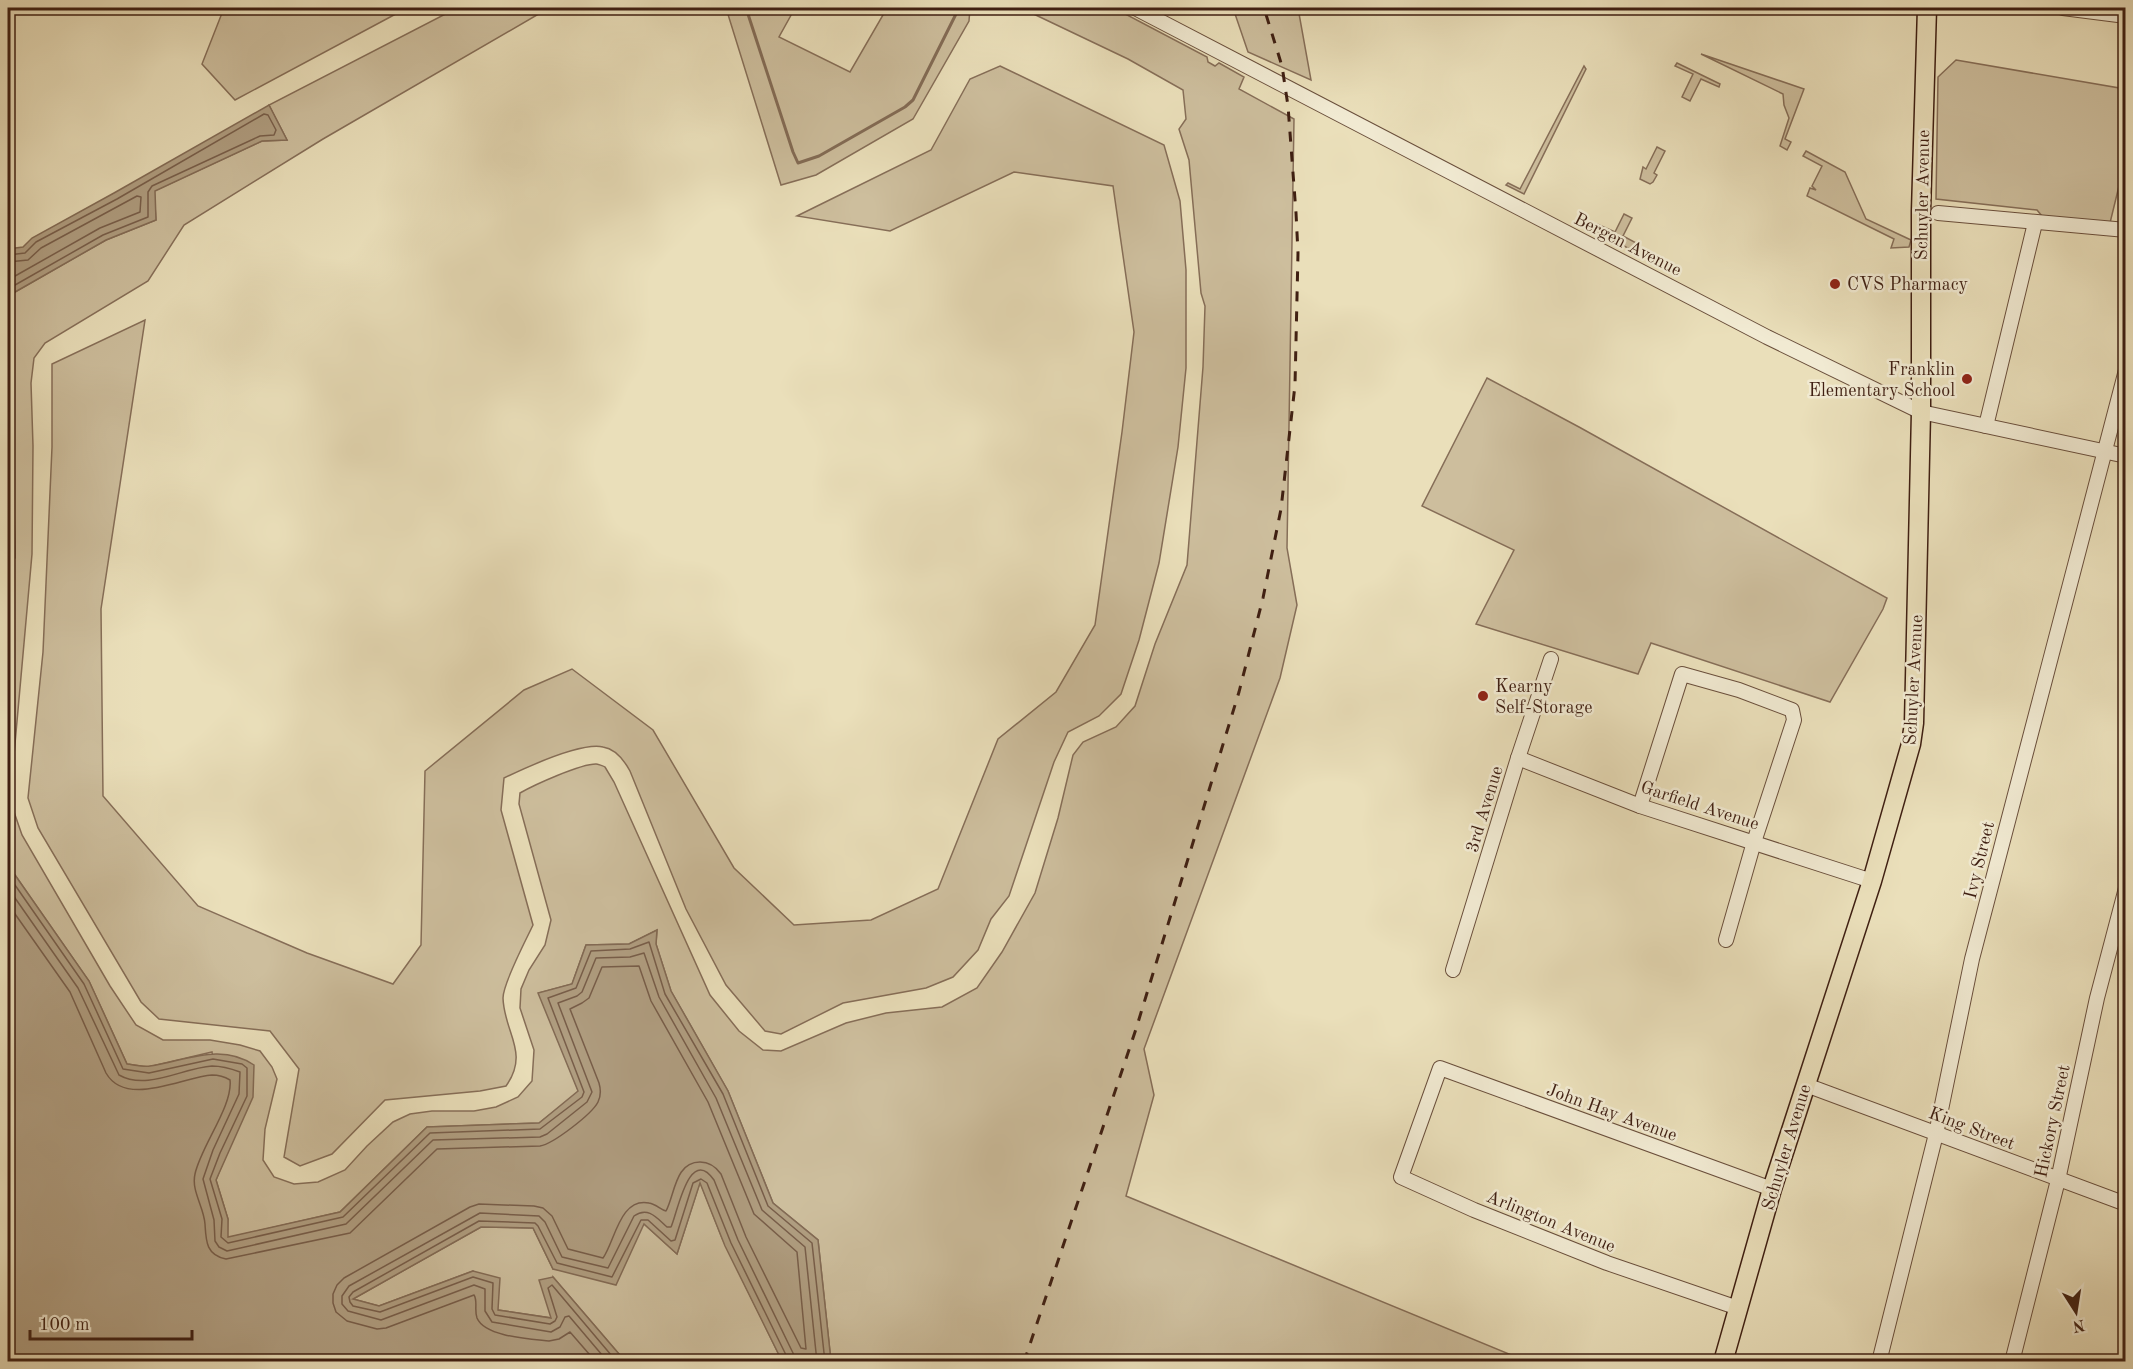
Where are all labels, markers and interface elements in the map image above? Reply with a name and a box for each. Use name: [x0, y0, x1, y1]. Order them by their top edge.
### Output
street label: Schuyler Avenue: [1913, 130, 1933, 261]
street label: Bergen Avenue: [1571, 210, 1684, 280]
place label: CVS Pharmacy: [1847, 276, 1968, 294]
marker: CVS Pharmacy: [1828, 277, 1842, 291]
place label: Franklin Elementary School: [1808, 361, 1955, 400]
marker: Franklin Elementary School: [1960, 372, 1974, 386]
street label: Schuyler Avenue: [1902, 614, 1926, 746]
place label: Kearny Self-Storage: [1495, 678, 1593, 717]
marker: Kearny Self-Storage: [1476, 689, 1490, 703]
street label: 3rd Avenue: [1463, 764, 1507, 855]
street label: Garfield Avenue: [1638, 778, 1761, 834]
street label: Ivy Street: [1962, 820, 1998, 901]
street label: Hickory Street: [2032, 1063, 2074, 1179]
street label: John Hay Avenue: [1544, 1081, 1679, 1145]
street label: Schuyler Avenue: [1759, 1082, 1815, 1212]
street label: King Street: [1926, 1104, 2017, 1154]
street label: Arlington Avenue: [1484, 1188, 1618, 1256]
north arrow: [2046, 1282, 2106, 1342]
scale bar: [30, 1303, 192, 1341]
text: 100 m: [39, 1316, 90, 1334]
text: N: [2070, 1316, 2086, 1334]

